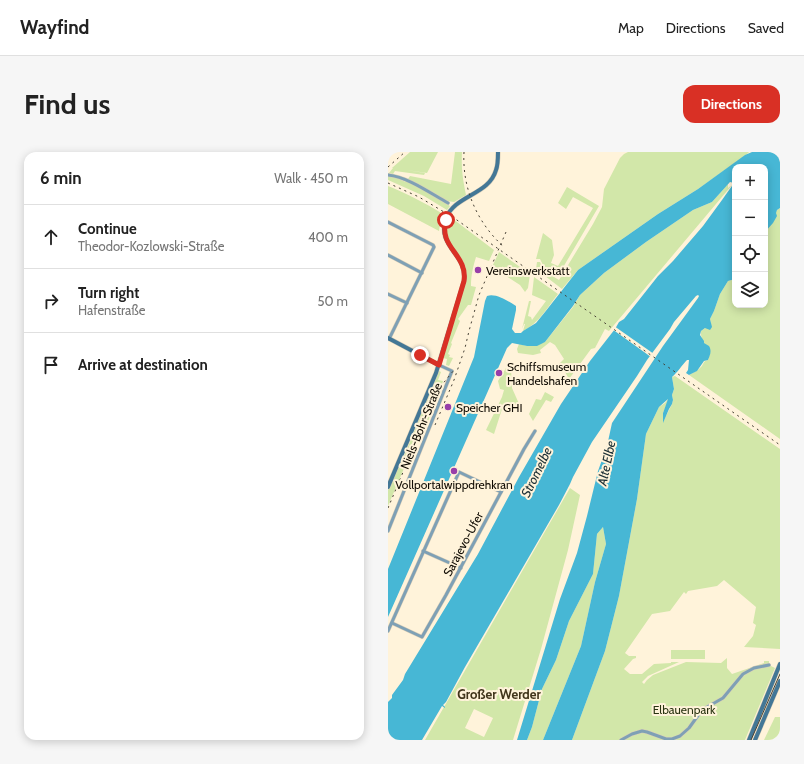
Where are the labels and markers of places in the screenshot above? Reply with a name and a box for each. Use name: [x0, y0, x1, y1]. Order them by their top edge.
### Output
place label: Vereinswerkstatt: [486, 263, 569, 278]
marker: Vereinswerkstatt: [473, 265, 483, 275]
place label: Schiffsmuseum Handelshafen: [507, 359, 586, 388]
marker: Schiffsmuseum Handelshafen: [494, 368, 504, 378]
place label: Speicher GHI: [456, 400, 523, 415]
marker: Speicher GHI: [443, 402, 453, 412]
marker: Vollportalwippdrehkran: [449, 466, 459, 476]
place label: Vollportalwippdrehkran: [395, 477, 513, 492]

